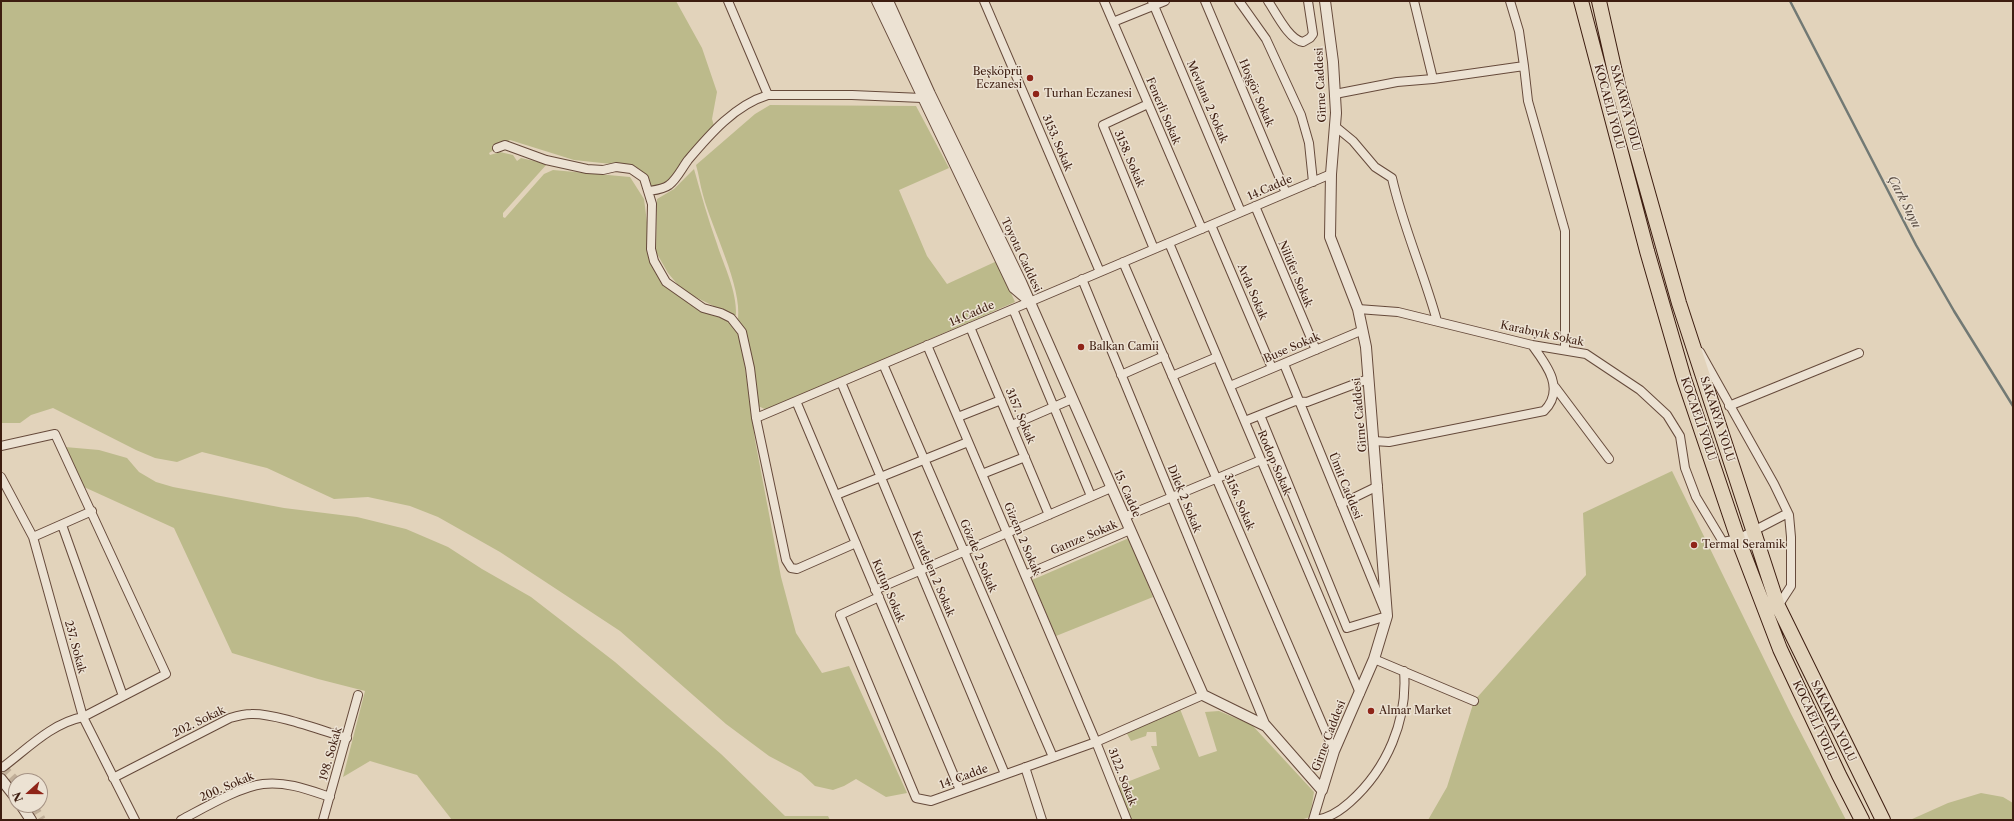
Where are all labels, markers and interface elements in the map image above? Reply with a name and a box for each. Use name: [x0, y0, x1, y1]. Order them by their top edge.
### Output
street label: Girne Caddesi: [1312, 47, 1330, 123]
street label: Hoşgör Sokak: [1236, 57, 1276, 129]
street label: Mevlana 2 Sokak: [1184, 59, 1230, 145]
street label: KOCAELİ YOLU: [1591, 63, 1627, 151]
street label: SAKARYA YOLU: [1607, 63, 1643, 153]
place label: Beşköprü Eczanesi: [973, 65, 1022, 91]
marker: Beşköprü Eczanesi: [1025, 73, 1035, 83]
street label: Fenerli Sokak: [1143, 75, 1183, 147]
place label: Turhan Eczanesi: [1044, 87, 1132, 101]
marker: Turhan Eczanesi: [1031, 89, 1041, 99]
street label: 3153. Sokak: [1039, 113, 1075, 173]
street label: 3158. Sokak: [1111, 129, 1147, 189]
street label: 14.Cadde: [1246, 173, 1294, 203]
water label: Çark Suyu: [1885, 173, 1923, 231]
street label: Toyota Caddesi: [998, 216, 1044, 294]
street label: Nilüfer Sokak: [1275, 239, 1315, 309]
street label: Arda Sokak: [1234, 262, 1270, 322]
street label: 14.Cadde: [948, 299, 996, 329]
street label: Karabıyık Sokak: [1499, 319, 1585, 349]
street label: Buse Sokak: [1262, 330, 1322, 366]
place label: Balkan Camii: [1089, 340, 1159, 354]
marker: Balkan Camii: [1076, 342, 1086, 352]
street label: KOCAELİ YOLU: [1678, 375, 1718, 463]
street label: SAKARYA YOLU: [1697, 375, 1737, 463]
street label: Girne Caddesi: [1350, 377, 1370, 453]
street label: 3157. Sokak: [1002, 386, 1038, 446]
street label: Rodop Sokak: [1254, 428, 1294, 498]
street label: Ümit Caddesi: [1326, 451, 1364, 521]
street label: Dilek 2 Sokak: [1164, 463, 1204, 535]
street label: 15. Cadde: [1111, 468, 1143, 520]
street label: 3156. Sokak: [1221, 472, 1257, 532]
street label: Gizem 2 Sokak: [1001, 500, 1043, 578]
street label: Gözde 2 Sokak: [957, 518, 999, 594]
street label: Gamze Sokak: [1049, 518, 1119, 558]
street label: Kardelen 2 Sokak: [909, 529, 957, 619]
place label: Termal Seramik: [1702, 538, 1785, 552]
marker: Termal Seramik: [1689, 540, 1699, 550]
street label: Kutup Sokak: [869, 557, 907, 625]
street label: 237. Sokak: [62, 619, 88, 675]
street label: SAKARYA YOLU: [1808, 678, 1858, 764]
street label: KOCAELİ YOLU: [1790, 679, 1838, 763]
street label: Girne Caddesi: [1309, 699, 1349, 773]
street label: 202. Sokak: [170, 704, 228, 740]
place label: Almar Market: [1379, 704, 1451, 718]
marker: Almar Market: [1366, 706, 1376, 716]
street label: 198. Sokak: [317, 726, 345, 782]
street label: 3122. Sokak: [1105, 746, 1139, 808]
street label: 14. Cadde: [938, 762, 990, 792]
street label: 200. Sokak: [198, 770, 256, 804]
north arrow: [8, 773, 48, 813]
text: N: [9, 790, 26, 804]

